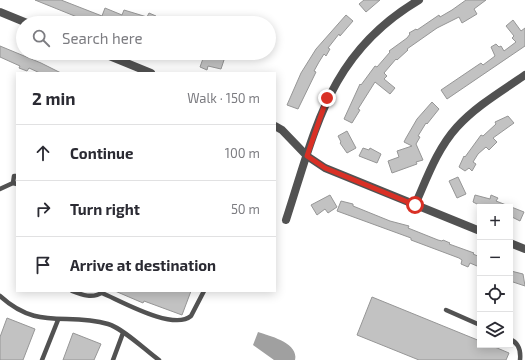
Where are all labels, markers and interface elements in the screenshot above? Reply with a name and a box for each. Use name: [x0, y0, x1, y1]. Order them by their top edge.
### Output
search box: [16, 16, 276, 60]
icon: search: [30, 27, 52, 49]
text: Search here: [62, 29, 143, 47]
text: 2 min: [32, 88, 75, 108]
route end: [318, 89, 336, 107]
text: Walk · 150 m: [187, 90, 260, 106]
icon: ahead: [32, 142, 54, 164]
text: Continue: [70, 144, 133, 162]
text: 100 m: [225, 145, 260, 161]
route start: [406, 196, 424, 214]
icon: right: [32, 198, 54, 220]
text: Turn right: [70, 200, 140, 218]
text: 50 m: [231, 201, 260, 217]
map controls: [477, 204, 513, 348]
button: +: [477, 204, 513, 240]
button: −: [477, 240, 513, 276]
icon: arrive: [32, 254, 54, 276]
text: Arrive at destination: [70, 256, 216, 274]
button: locate: [477, 276, 513, 312]
button: layers: [477, 312, 513, 348]

